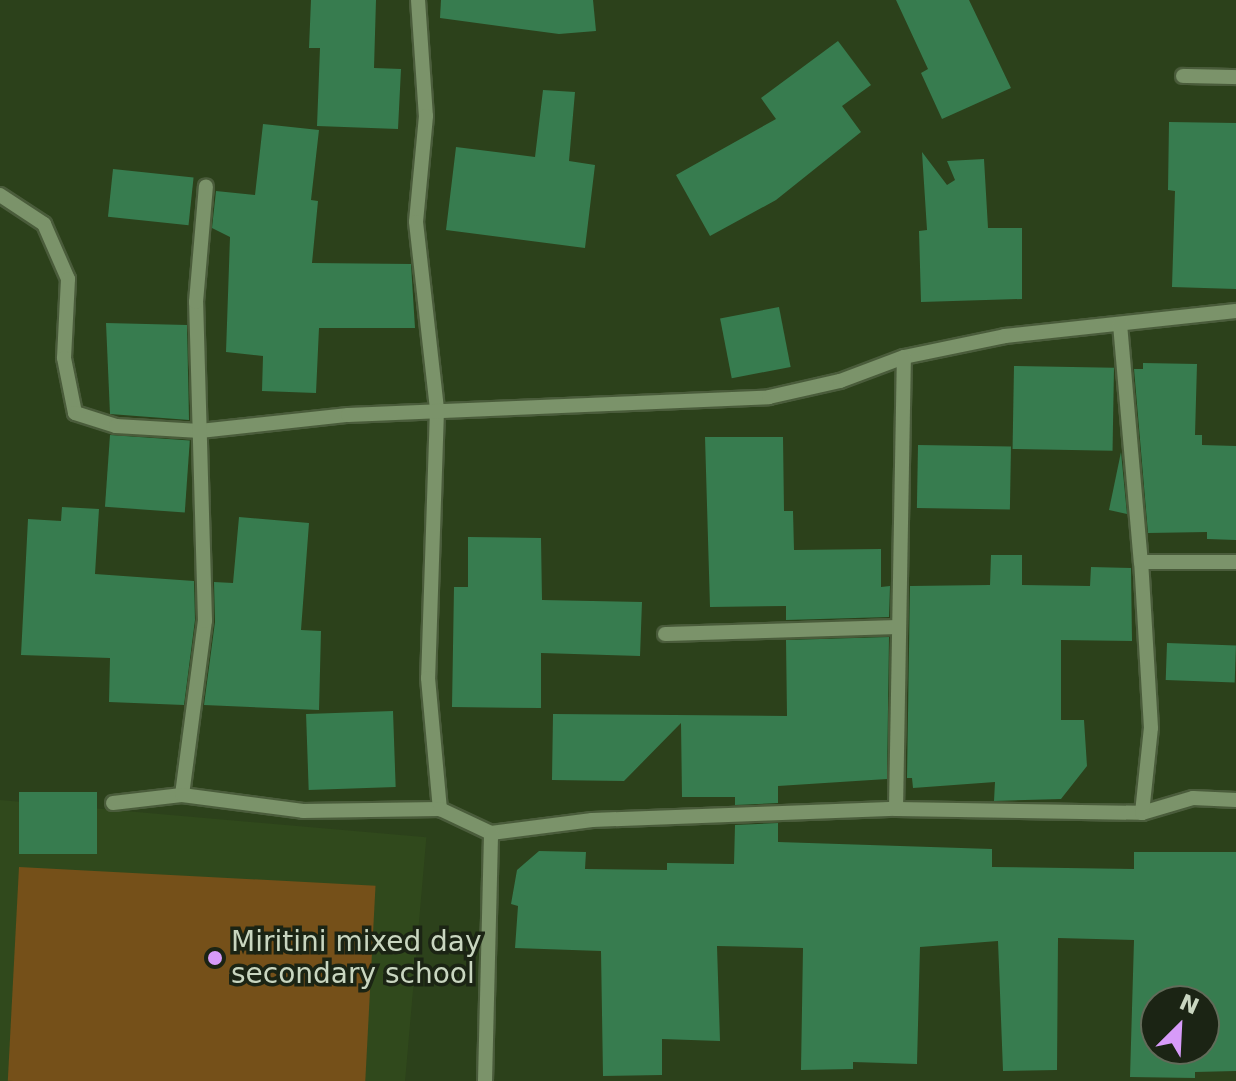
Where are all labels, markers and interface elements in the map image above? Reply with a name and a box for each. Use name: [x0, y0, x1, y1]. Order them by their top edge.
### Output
place label: Miritini mixed day secondary school: [231, 925, 482, 991]
marker: Miritini mixed day secondary school: [206, 949, 224, 967]
north arrow: [1140, 985, 1220, 1065]
text: N: [1176, 989, 1203, 1020]

